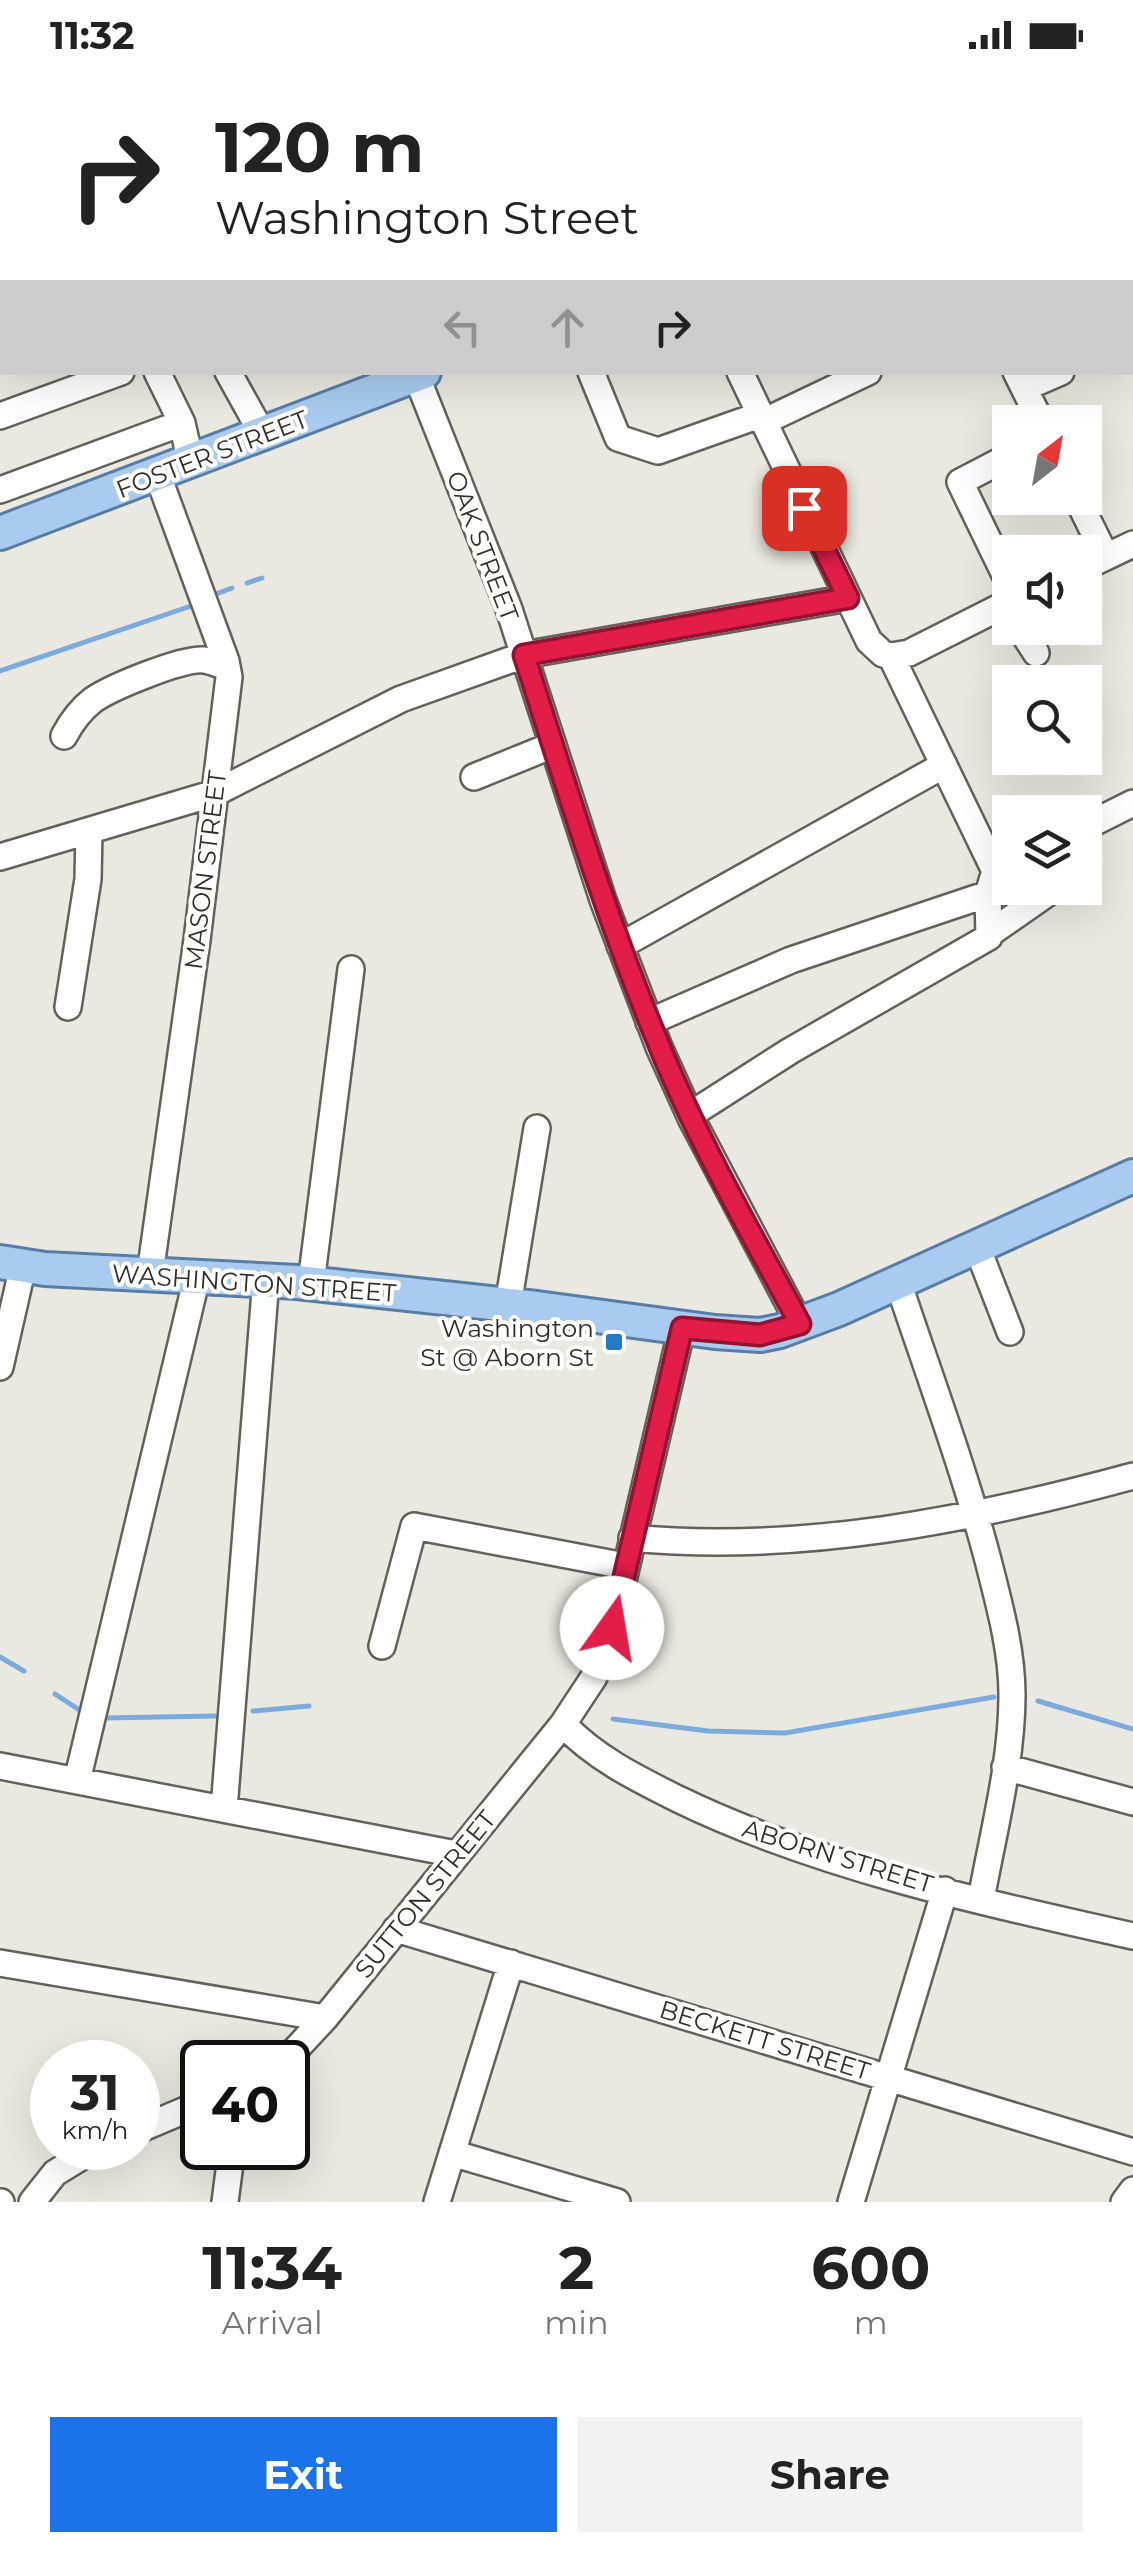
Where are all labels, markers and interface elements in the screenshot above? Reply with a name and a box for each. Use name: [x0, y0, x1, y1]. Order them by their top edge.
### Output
text: 11:32: [50, 12, 134, 59]
text: 120 m: [215, 104, 425, 190]
icon: right: [50, 110, 180, 240]
text: Washington Street: [215, 190, 639, 245]
icon: left: [435, 300, 490, 355]
icon: ahead: [540, 300, 595, 355]
icon: right: [645, 300, 700, 355]
street label: FOSTER STREET: [112, 403, 313, 504]
north arrow: [992, 405, 1102, 515]
map controls: [992, 405, 1102, 905]
pin: [762, 466, 847, 551]
street label: OAK STREET: [441, 467, 526, 626]
icon: arrive: [777, 481, 832, 536]
button: sound: [992, 535, 1102, 645]
button: search: [992, 665, 1102, 775]
street label: MASON STREET: [178, 768, 232, 971]
button: layers: [992, 795, 1102, 905]
street label: WASHINGTON STREET: [111, 1258, 398, 1308]
place label: Washington St @ Aborn St: [420, 1313, 594, 1372]
marker: Washington St @ Aborn St: [603, 1331, 625, 1353]
position arrow: [560, 1576, 664, 1680]
street label: SUTTON STREET: [348, 1804, 502, 1984]
street label: ABORN STREET: [739, 1813, 938, 1899]
street label: BECKETT STREET: [656, 1994, 875, 2086]
speed limit sign: 40: [180, 2040, 310, 2170]
text: 31: [70, 2062, 120, 2123]
text: km/h: [62, 2115, 128, 2145]
text: 11:34: [202, 2231, 342, 2304]
text: 2: [559, 2231, 594, 2304]
text: 600: [811, 2231, 931, 2304]
text: Arrival: [222, 2303, 323, 2342]
text: min: [544, 2303, 609, 2342]
text: m: [854, 2303, 888, 2342]
button: Exit: [50, 2417, 557, 2532]
button: Share: [577, 2417, 1083, 2532]

